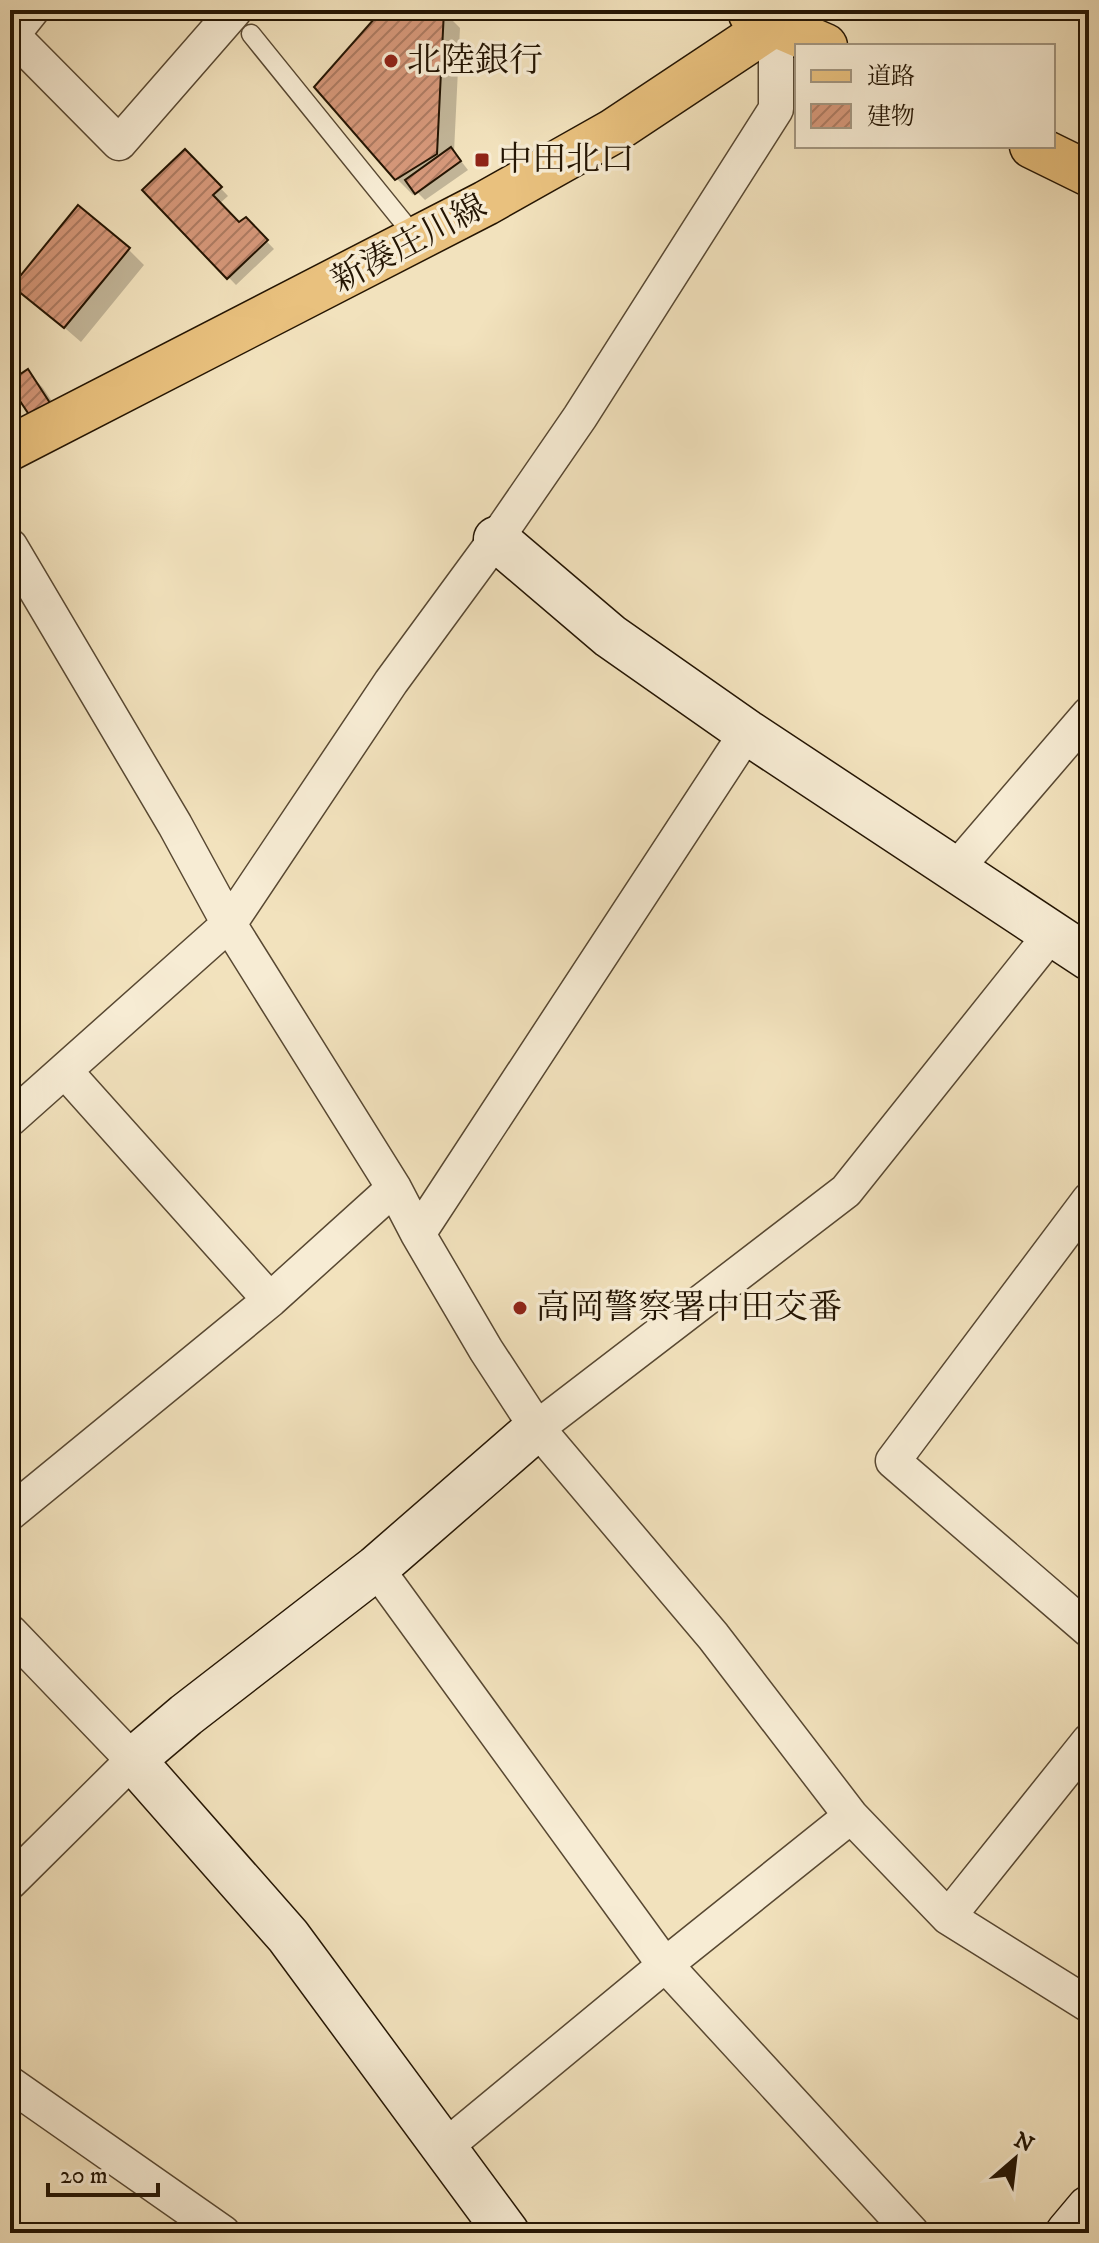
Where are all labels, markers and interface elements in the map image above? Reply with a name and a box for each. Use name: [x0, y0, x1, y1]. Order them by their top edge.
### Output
place label: 北陸銀行: [407, 40, 543, 82]
legend: [795, 44, 1055, 148]
marker: 北陸銀行: [382, 52, 400, 70]
text: 道路: [867, 62, 915, 92]
text: 建物: [867, 102, 915, 132]
place label: 中田北口: [498, 139, 634, 181]
marker: 中田北口: [473, 151, 491, 169]
street label: 新湊庄川線: [324, 186, 494, 302]
place label: 高岡警察署中田交番: [536, 1287, 842, 1329]
marker: 高岡警察署中田交番: [511, 1299, 529, 1317]
north arrow: [975, 2119, 1055, 2199]
text: N: [1009, 2127, 1038, 2159]
scale bar: [48, 2147, 158, 2197]
text: 20 m: [60, 2161, 108, 2191]

